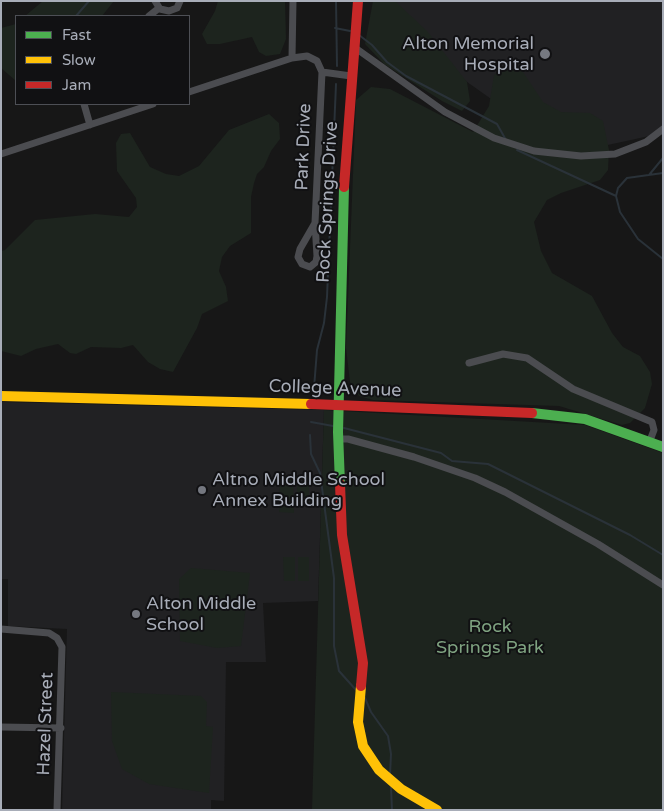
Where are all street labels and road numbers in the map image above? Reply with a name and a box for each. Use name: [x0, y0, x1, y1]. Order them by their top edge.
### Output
street label: Park Drive: [292, 103, 316, 191]
street label: Rock Springs Drive: [313, 121, 343, 283]
street label: College Avenue: [268, 376, 402, 402]
street label: Hazel Street: [33, 672, 59, 776]

